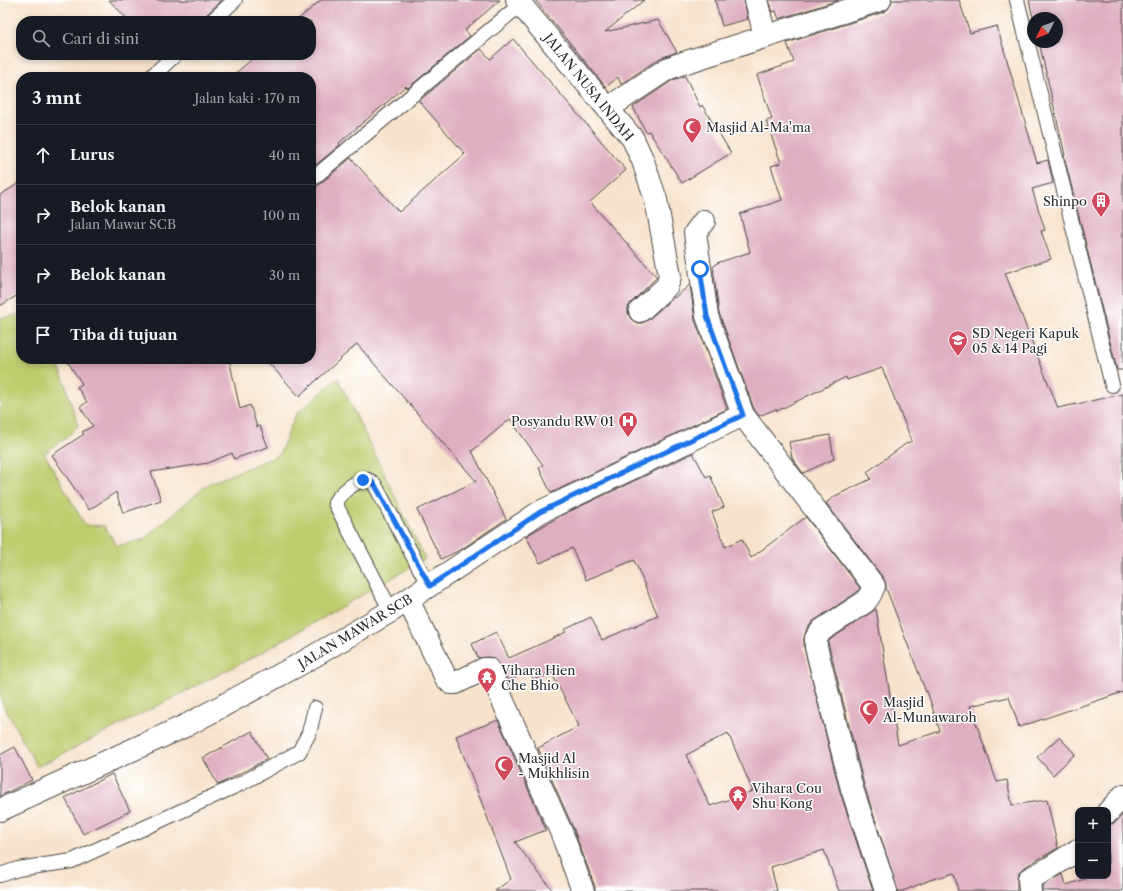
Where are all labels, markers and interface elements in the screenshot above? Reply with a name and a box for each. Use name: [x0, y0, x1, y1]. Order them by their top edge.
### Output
north arrow: [1027, 12, 1063, 48]
search box: [16, 16, 316, 60]
icon: search: [30, 27, 52, 49]
street label: JALAN NUSA INDAH: [539, 28, 637, 144]
text: Cari di sini: [62, 29, 139, 48]
text: 3 mnt: [32, 88, 81, 108]
text: Jalan kaki · 170 m: [195, 90, 300, 106]
mosque icon: Masjid Al-Ma'ma: [681, 116, 703, 144]
place label: Masjid Al-Ma'ma: [706, 119, 811, 135]
icon: ahead: [32, 144, 54, 166]
text: Lurus: [70, 145, 115, 164]
text: 40 m: [269, 147, 300, 163]
building icon: Shinpo: [1090, 190, 1112, 218]
place label: Shinpo: [1043, 193, 1087, 209]
text: Belok kanan: [70, 197, 166, 216]
icon: right: [32, 204, 54, 226]
text: 100 m: [262, 207, 300, 223]
text: Jalan Mawar SCB: [70, 216, 176, 232]
route start: [691, 260, 709, 278]
icon: right: [32, 264, 54, 286]
text: Belok kanan: [70, 265, 166, 284]
text: 30 m: [269, 267, 300, 283]
icon: arrive: [32, 324, 54, 346]
text: Tiba di tujuan: [70, 325, 178, 344]
place label: SD Negeri Kapuk 05 & 14 Pagi: [972, 325, 1079, 356]
school or university icon: SD Negeri Kapuk 05 & 14 Pagi: [947, 329, 969, 357]
hospital icon: Posyandu RW 01: [617, 410, 639, 438]
place label: Posyandu RW 01: [511, 413, 615, 429]
route end: [354, 471, 372, 489]
street label: JALAN MAWAR SCB: [293, 591, 415, 673]
place label: Vihara Hien Che Bhio: [500, 662, 575, 693]
temple icon: Vihara Hien Che Bhio: [476, 666, 498, 694]
place label: Masjid Al-Munawaroh: [882, 694, 977, 725]
mosque icon: Masjid Al-Munawaroh: [858, 698, 880, 726]
place label: Masjid Al - Mukhlisin: [518, 750, 590, 781]
mosque icon: Masjid Al - Mukhlisin: [493, 754, 515, 782]
place label: Vihara Cou Shu Kong: [751, 780, 822, 811]
temple icon: Vihara Cou Shu Kong: [727, 784, 749, 812]
map controls: [1075, 807, 1111, 879]
button: +: [1075, 807, 1111, 843]
button: −: [1075, 843, 1111, 879]

